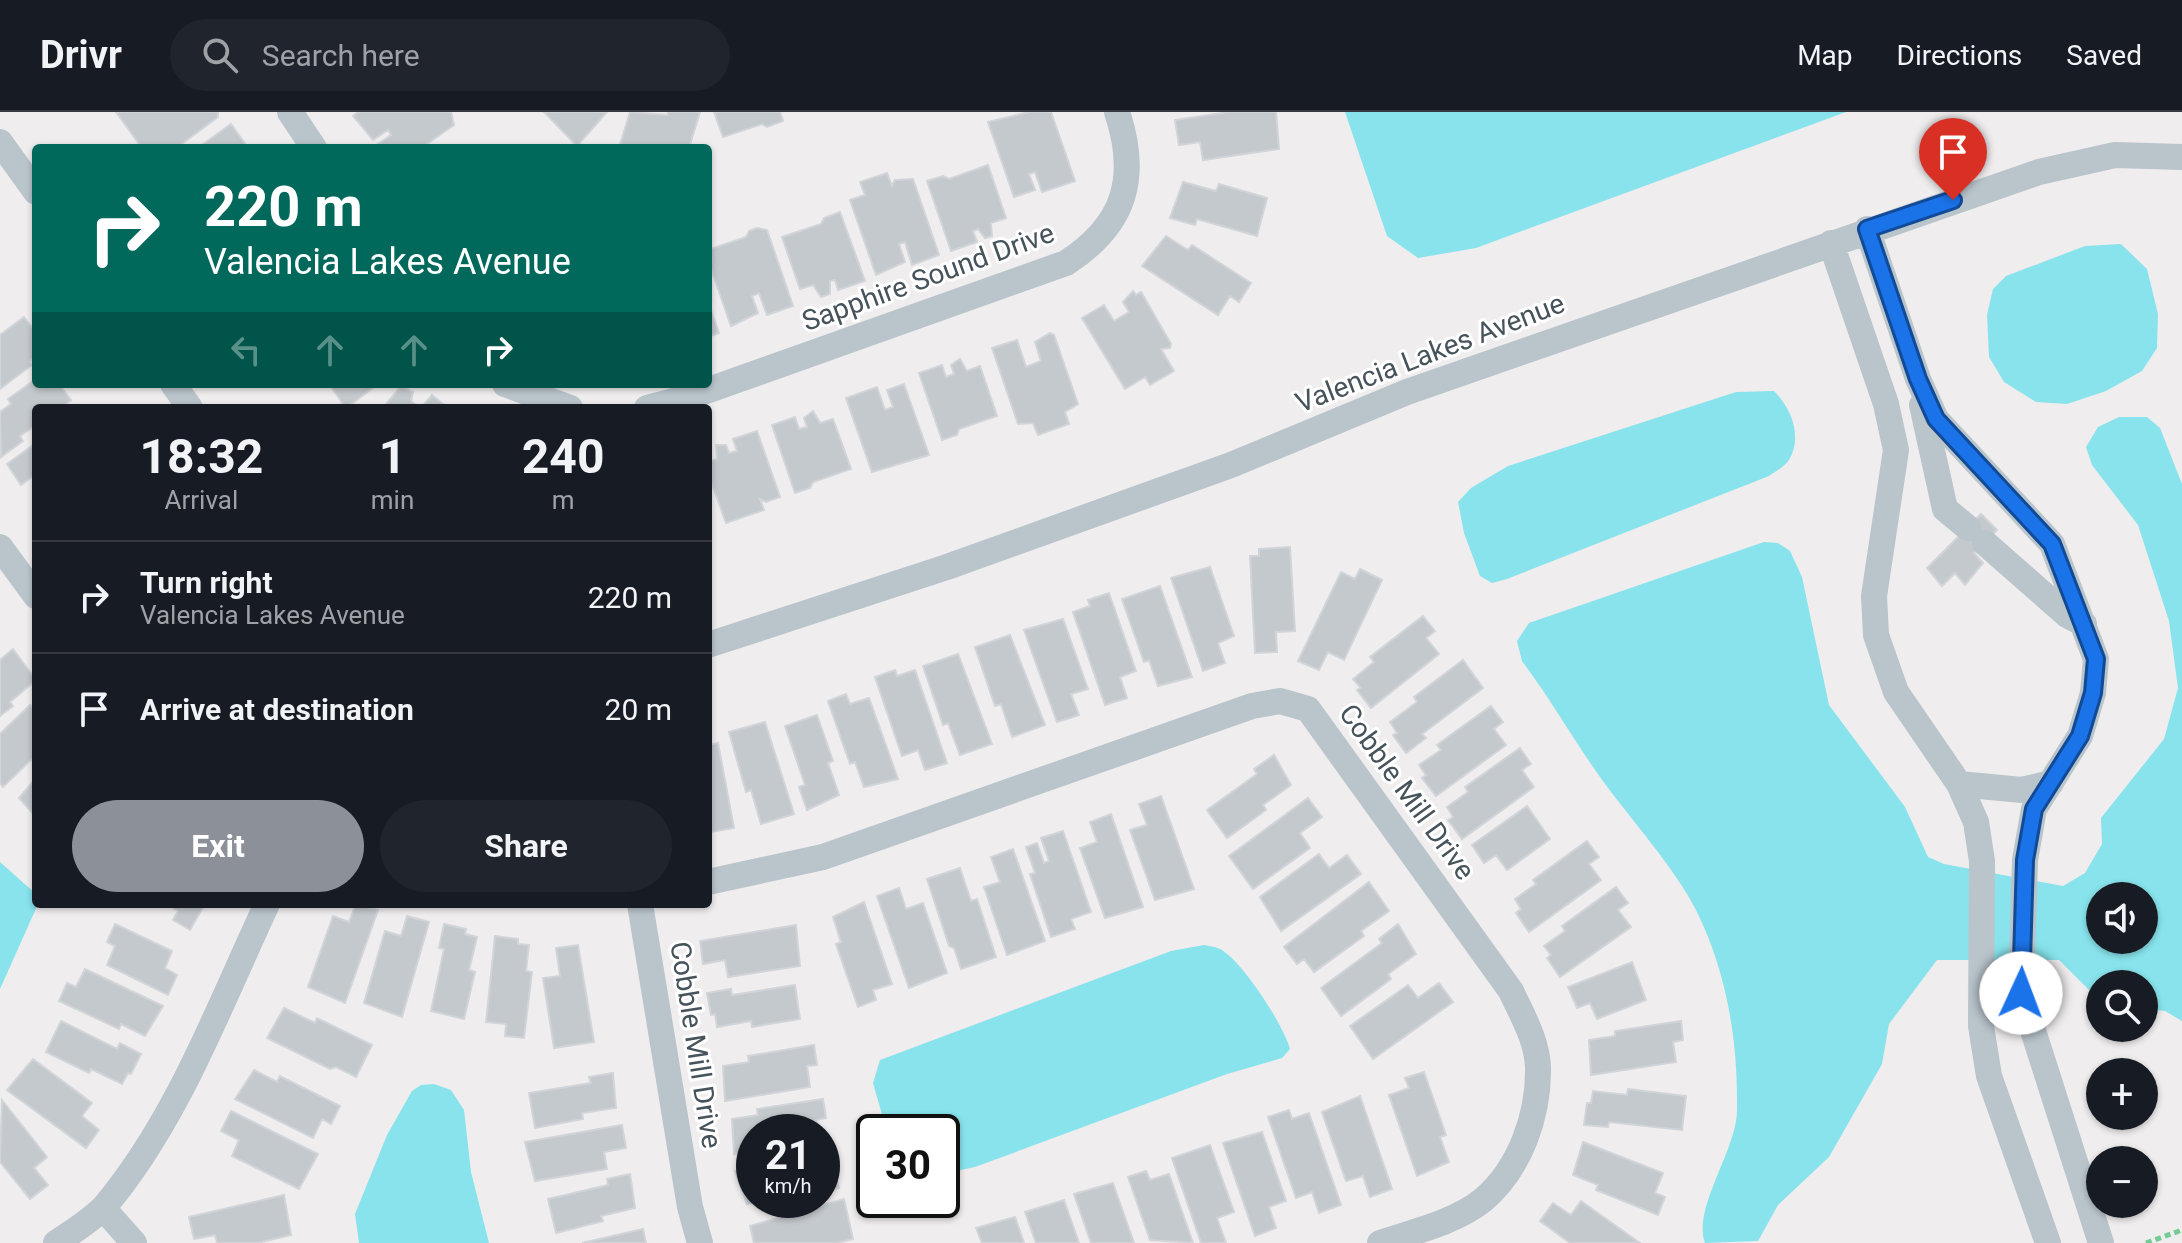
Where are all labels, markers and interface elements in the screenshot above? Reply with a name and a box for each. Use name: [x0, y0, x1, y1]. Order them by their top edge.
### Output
search box: [170, 19, 730, 91]
text: Drivr: [40, 33, 122, 77]
icon: search: [198, 33, 242, 77]
text: Search here: [262, 38, 420, 73]
text: Map: [1797, 39, 1853, 72]
text: Directions: [1897, 39, 2022, 72]
text: Saved: [2066, 39, 2142, 72]
pin: [1919, 118, 1987, 200]
icon: arrive: [1931, 130, 1975, 174]
text: 220 m: [204, 174, 363, 240]
icon: right: [72, 176, 176, 280]
street label: Sapphire Sound Drive: [798, 216, 1058, 338]
text: Valencia Lakes Avenue: [204, 241, 571, 283]
street label: Valencia Lakes Avenue: [1291, 286, 1569, 420]
icon: left: [224, 328, 268, 372]
icon: ahead: [308, 328, 352, 372]
icon: ahead: [392, 328, 436, 372]
icon: right: [476, 328, 520, 372]
text: 18:32: [140, 428, 263, 485]
text: 1: [379, 428, 406, 485]
text: 240: [522, 428, 604, 485]
text: Arrival: [165, 485, 238, 515]
text: min: [371, 485, 414, 515]
text: m: [552, 485, 575, 515]
text: Turn right: [140, 565, 273, 600]
icon: right: [72, 575, 116, 619]
text: 220 m: [588, 580, 672, 615]
text: Valencia Lakes Avenue: [140, 600, 405, 630]
icon: arrive: [72, 687, 116, 731]
text: Arrive at destination: [140, 692, 414, 727]
text: 20 m: [605, 692, 672, 727]
street label: Cobble Mill Drive: [1332, 698, 1482, 886]
button: Exit: [72, 800, 364, 892]
button: Share: [380, 800, 672, 892]
map controls: [2086, 882, 2158, 1218]
button: sound: [2086, 882, 2158, 954]
street label: Cobble Mill Drive: [663, 939, 729, 1151]
position arrow: [1979, 951, 2063, 1035]
button: search: [2086, 970, 2158, 1042]
button: +: [2086, 1058, 2158, 1130]
speed limit sign: 30: [856, 1114, 960, 1218]
text: 21: [765, 1132, 811, 1179]
button: −: [2086, 1146, 2158, 1218]
text: km/h: [765, 1174, 811, 1198]

